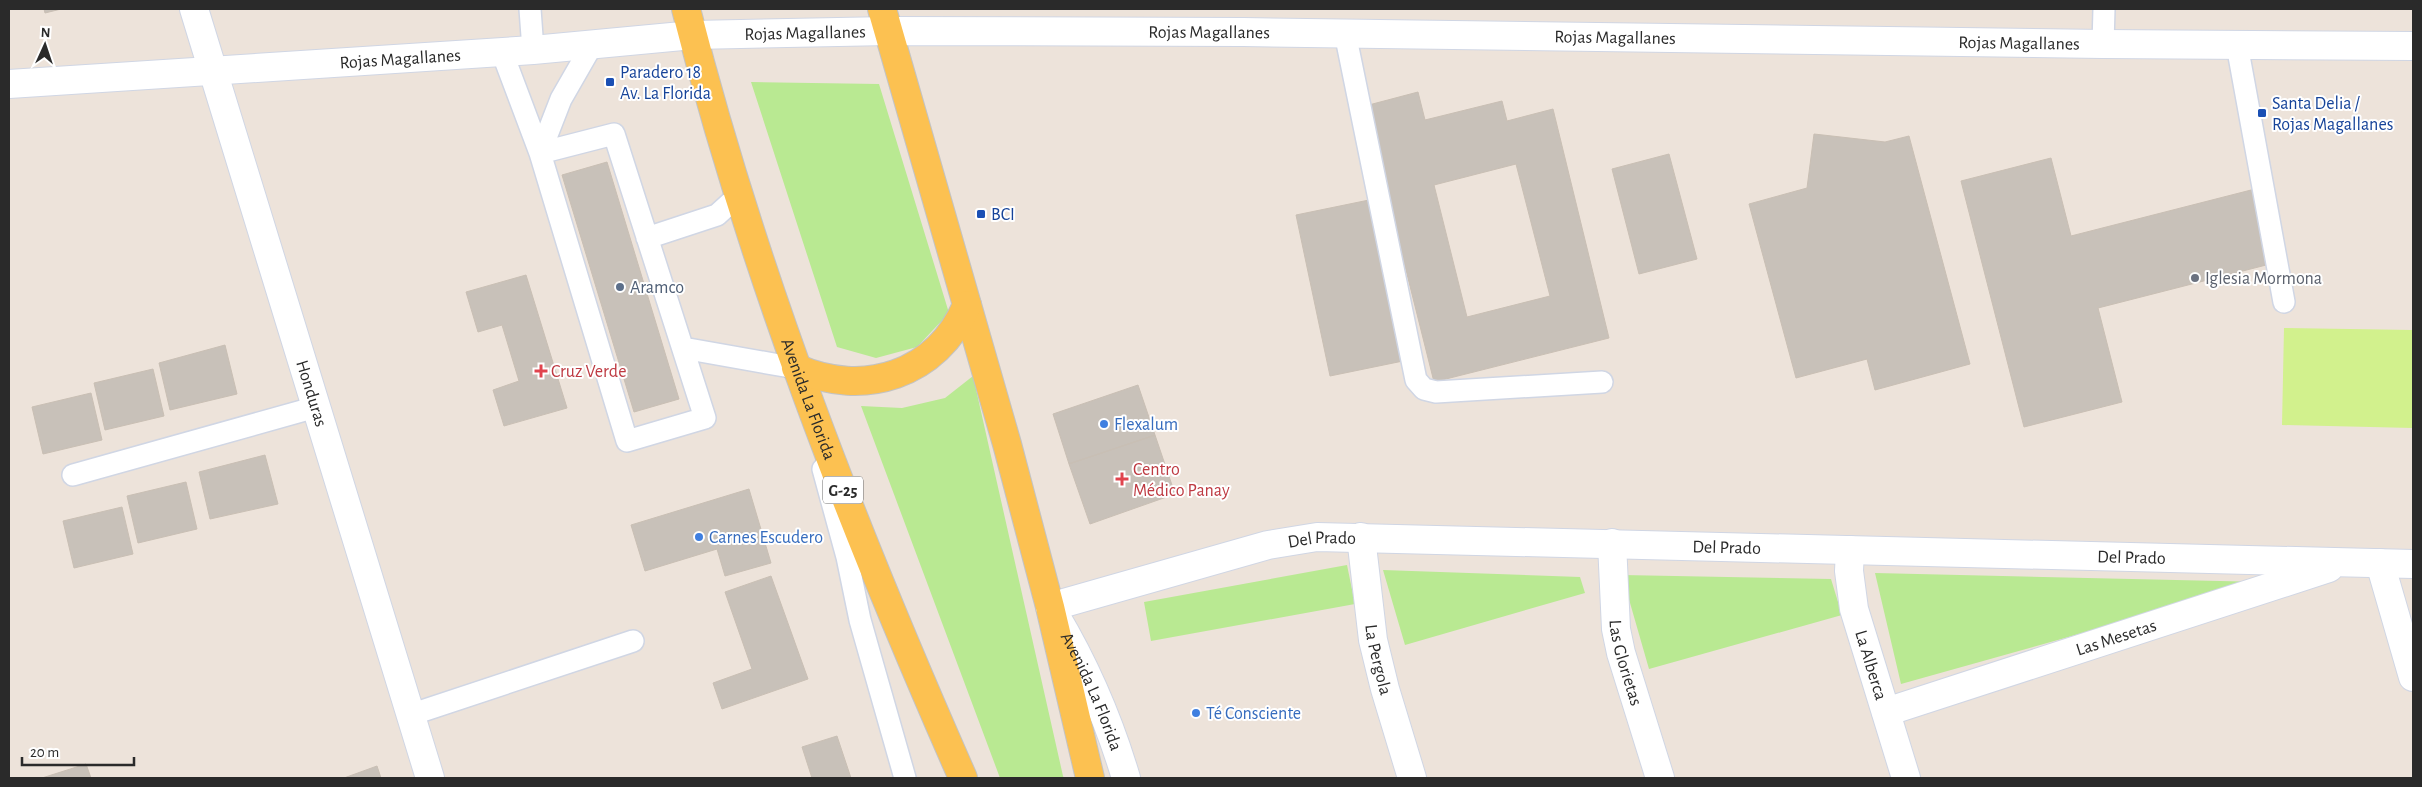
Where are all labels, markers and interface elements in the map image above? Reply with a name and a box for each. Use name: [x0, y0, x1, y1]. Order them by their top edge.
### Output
north arrow: [20, 20, 70, 70]
street label: Rojas Magallanes: [744, 23, 866, 44]
street label: Rojas Magallanes: [1148, 24, 1270, 42]
text: N: [40, 26, 51, 40]
street label: Rojas Magallanes: [1554, 28, 1676, 48]
street label: Rojas Magallanes: [1958, 34, 2080, 54]
street label: Rojas Magallanes: [339, 47, 461, 73]
place label: Paradero 18 Av. La Florida: [620, 64, 711, 103]
marker: Paradero 18 Av. La Florida: [604, 76, 616, 88]
place label: Santa Delia / Rojas Magallanes: [2272, 95, 2393, 134]
marker: Santa Delia / Rojas Magallanes: [2256, 107, 2268, 119]
place label: BCI: [991, 206, 1015, 224]
marker: BCI: [975, 208, 987, 220]
place label: Iglesia Mormona: [2205, 270, 2322, 288]
marker: Iglesia Mormona: [2189, 272, 2201, 284]
place label: Aramco: [630, 279, 684, 297]
marker: Aramco: [614, 281, 626, 293]
street label: Avenida La Florida: [777, 336, 838, 462]
street label: Honduras: [292, 358, 330, 429]
place label: Cruz Verde: [551, 363, 626, 381]
marker: Cruz Verde: [535, 365, 547, 377]
place label: Flexalum: [1114, 416, 1178, 434]
marker: Flexalum: [1098, 418, 1110, 430]
place label: Centro Médico Panay: [1133, 461, 1230, 500]
marker: Centro Médico Panay: [1115, 472, 1129, 486]
road number: G-25: [823, 476, 863, 504]
place label: Carnes Escudero: [709, 529, 823, 547]
street label: Del Prado: [1286, 529, 1356, 552]
marker: Carnes Escudero: [693, 531, 705, 543]
street label: Del Prado: [1692, 538, 1761, 558]
street label: Del Prado: [2097, 548, 2166, 568]
street label: Las Mesetas: [2074, 617, 2159, 660]
street label: Las Glorietas: [1606, 619, 1645, 708]
street label: La Pergola: [1361, 623, 1394, 697]
street label: La Alberca: [1851, 628, 1889, 702]
street label: Avenida La Florida: [1057, 630, 1125, 753]
place label: Té Consciente: [1206, 705, 1301, 723]
marker: Té Consciente: [1190, 707, 1202, 719]
scale bar: [22, 734, 135, 766]
text: 20 m: [30, 745, 59, 760]

